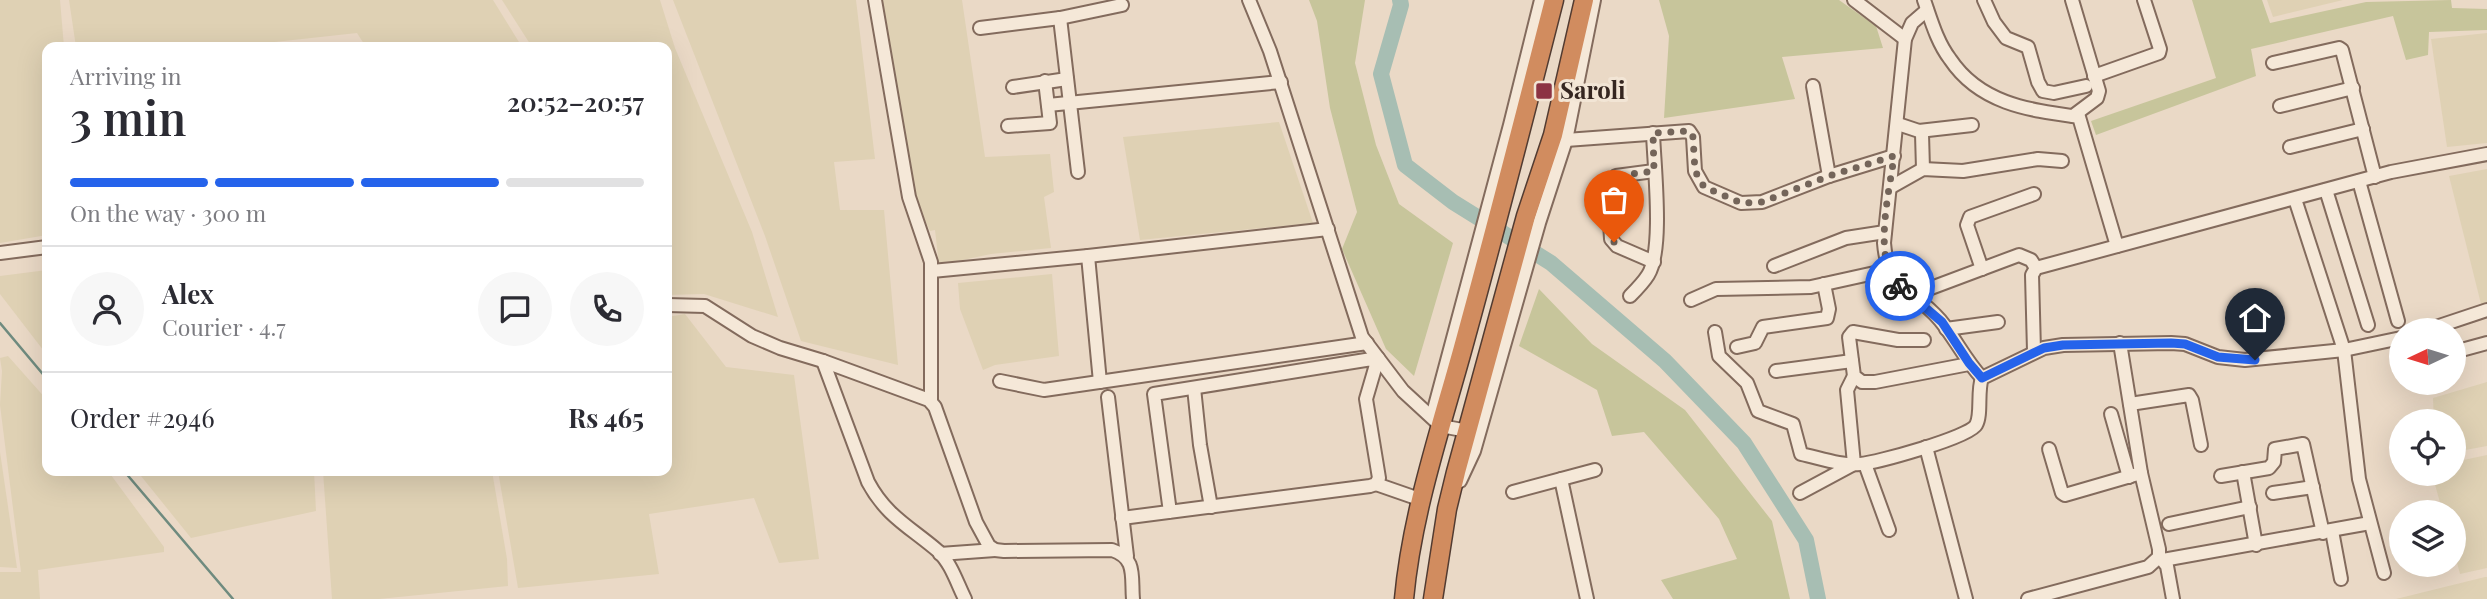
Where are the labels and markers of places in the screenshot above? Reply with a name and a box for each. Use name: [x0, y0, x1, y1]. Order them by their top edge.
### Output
place label: Saroli: [1560, 73, 1626, 105]
marker: Saroli: [1534, 81, 1554, 101]
pin: [1584, 170, 1644, 242]
pin: [2225, 288, 2285, 360]

